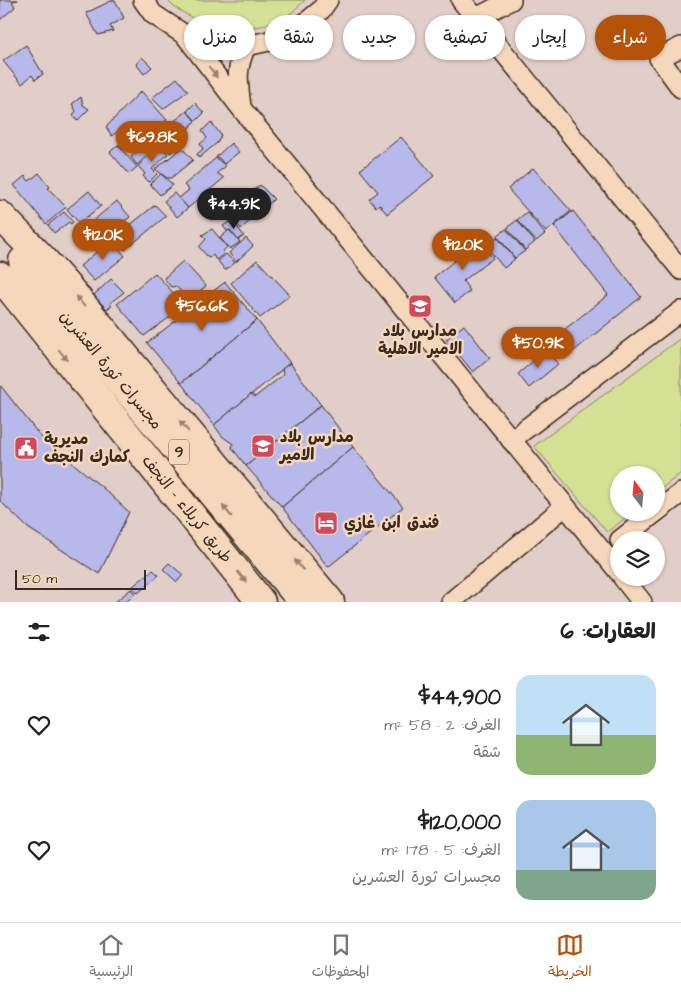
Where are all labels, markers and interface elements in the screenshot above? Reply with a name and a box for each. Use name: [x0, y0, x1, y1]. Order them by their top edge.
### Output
chip: منزل: [184, 15, 255, 60]
chip: شقة: [265, 15, 333, 60]
chip: جديد: [343, 15, 415, 60]
chip: تصفية: [425, 15, 505, 60]
chip: إيجار: [515, 15, 585, 60]
chip: شراء: [595, 15, 666, 60]
one-way arrow: [207, 65, 218, 78]
pin: $69.8K: [111, 120, 193, 163]
text: $69.8K: [127, 126, 177, 148]
pin: $44.9K: [193, 188, 275, 230]
text: $44.9K: [208, 193, 260, 215]
pin: $120K: [68, 218, 138, 261]
text: $120K: [83, 224, 123, 246]
pin: $120K: [428, 228, 498, 271]
text: $120K: [443, 234, 483, 256]
pin: $56.6K: [161, 290, 243, 332]
school or university icon: مدارس بلاد الامير الاهلية: [407, 293, 433, 319]
one-way arrow: [74, 295, 85, 308]
text: $56.6K: [176, 295, 228, 317]
street label: مجسرات ثورة العشرين: [55, 306, 167, 434]
place label: مدارس بلاد الامير الاهلية: [378, 320, 462, 360]
pin: $50.9K: [497, 326, 579, 369]
text: $50.9K: [512, 332, 564, 354]
one-way arrow: [58, 348, 69, 361]
one-way arrow: [178, 420, 189, 433]
place label: مدارس بلاد الامير: [278, 426, 354, 466]
place label: مديرية كمارك النجف: [44, 428, 130, 468]
school or university icon: مدارس بلاد الامير: [250, 433, 276, 459]
public building icon: مديرية كمارك النجف: [13, 435, 39, 461]
road number: 9: [169, 440, 189, 464]
street label: طريق کربلاء - النجف: [137, 450, 237, 568]
north arrow: [610, 466, 665, 521]
map controls: [610, 466, 665, 586]
one-way arrow: [222, 504, 233, 517]
hotel icon: فندق ابن غازي: [313, 510, 339, 536]
place label: فندق ابن غازي: [344, 512, 439, 535]
button: layers: [610, 531, 665, 586]
one-way arrow: [293, 558, 304, 571]
scale bar: [15, 567, 146, 590]
text: 50 m: [22, 569, 57, 589]
one-way arrow: [236, 571, 247, 584]
text: العقارات: 6: [561, 617, 656, 646]
icon: filters: [25, 618, 53, 646]
text: $44,900: [419, 683, 501, 712]
icon: home: [556, 695, 616, 755]
icon: heart: [25, 711, 53, 739]
text: الغرف: 2 · 58 m²: [384, 714, 501, 736]
text: شقة: [473, 741, 501, 763]
text: $120,000: [418, 808, 501, 837]
icon: home: [556, 820, 616, 880]
icon: heart: [25, 836, 53, 864]
text: الغرف: 5 · 178 m²: [382, 839, 501, 861]
text: مجسرات ثورة العشرين: [352, 866, 501, 888]
tab: الرئيسية: [89, 931, 133, 984]
tab: المحفوظات: [312, 931, 369, 984]
tab: الخريطة: [548, 931, 592, 984]

